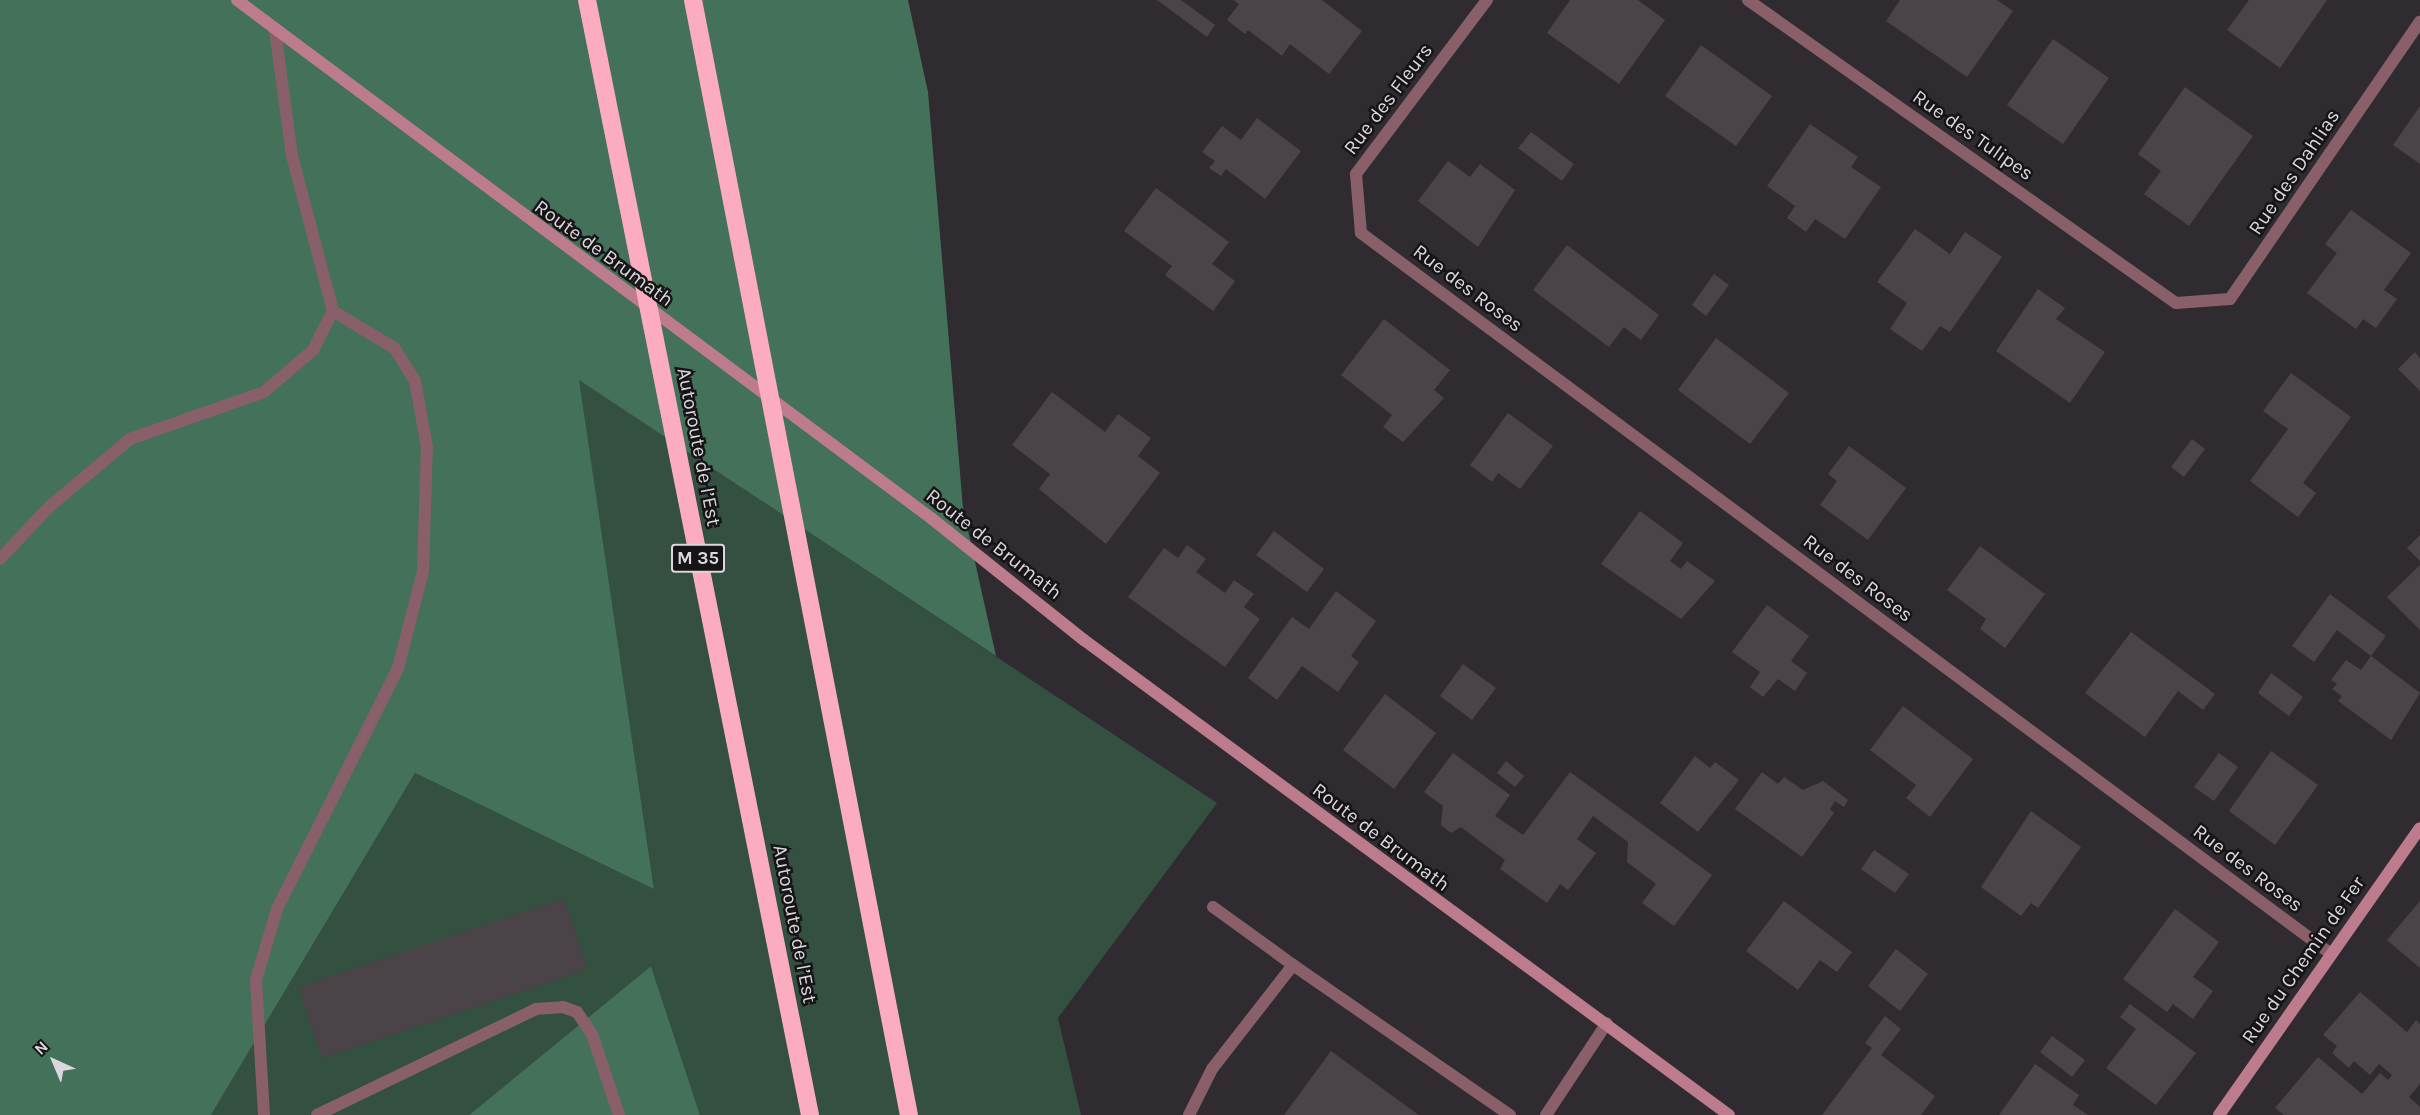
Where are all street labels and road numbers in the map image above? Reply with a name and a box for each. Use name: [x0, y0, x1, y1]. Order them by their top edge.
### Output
street label: Rue des Fleurs: [1338, 39, 1438, 159]
street label: Rue des Tulipes: [1908, 85, 2038, 185]
street label: Rue des Dahlias: [2243, 105, 2345, 239]
street label: Route de Brumath: [530, 195, 678, 311]
street label: Rue des Roses: [1408, 239, 1528, 337]
street label: Autoroute de l’Est: [672, 366, 726, 528]
street label: Route de Brumath: [921, 484, 1067, 604]
street label: Rue des Roses: [1798, 529, 1918, 627]
road number: M 35: [671, 543, 725, 573]
street label: Route de Brumath: [1308, 778, 1454, 896]
street label: Rue des Roses: [2188, 819, 2308, 917]
street label: Autoroute de l’Est: [768, 843, 822, 1005]
street label: Rue du Chemin de Fer: [2236, 872, 2370, 1048]

